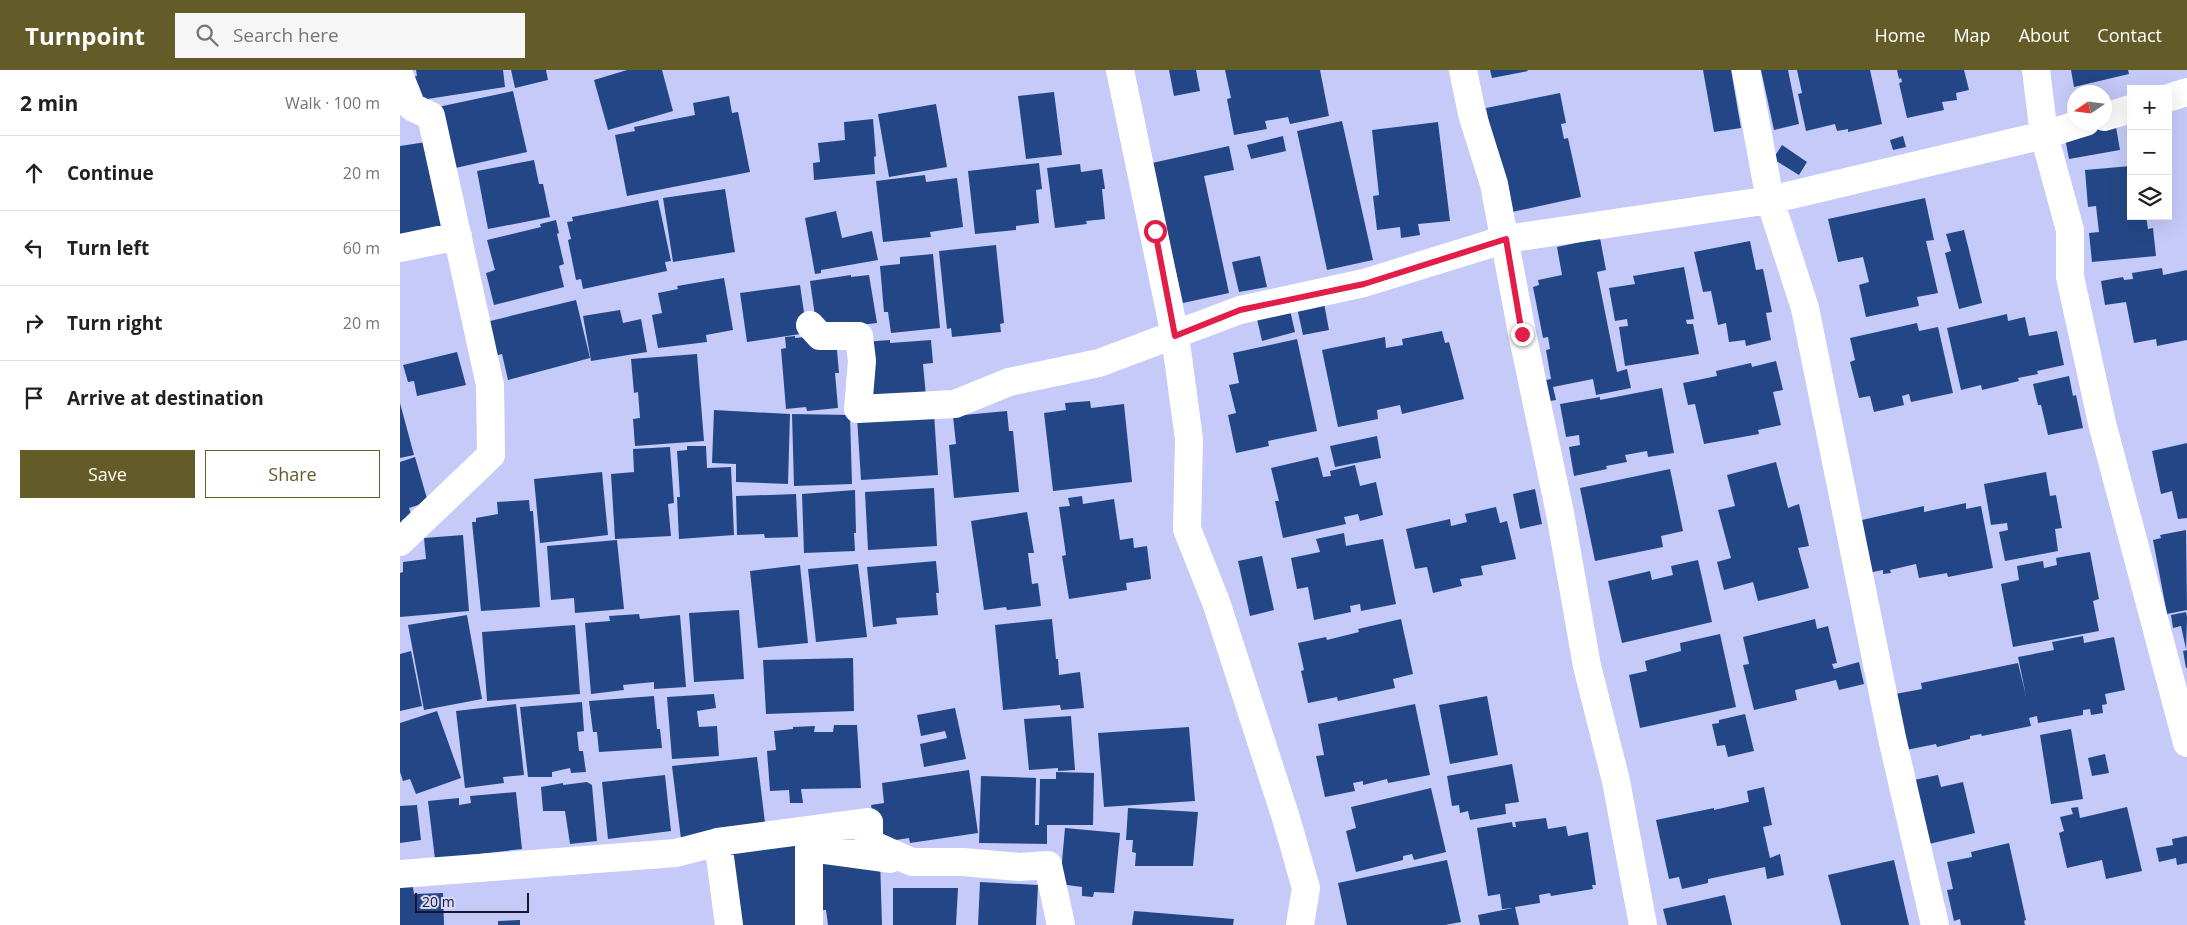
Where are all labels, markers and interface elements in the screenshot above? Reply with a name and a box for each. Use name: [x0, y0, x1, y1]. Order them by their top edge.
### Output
search box: [175, 13, 525, 58]
text: Turnpoint: [25, 19, 145, 52]
icon: search: [193, 21, 221, 49]
text: Search here: [233, 22, 339, 48]
text: Home: [1875, 23, 1925, 47]
text: Map: [1953, 23, 1991, 47]
text: About: [2019, 23, 2069, 47]
text: Contact: [2097, 23, 2162, 47]
north arrow: [2067, 85, 2112, 130]
map controls: [2127, 85, 2172, 220]
button: +: [2127, 85, 2172, 130]
text: 2 min: [20, 89, 78, 117]
text: Walk · 100 m: [285, 92, 380, 114]
button: −: [2127, 130, 2172, 175]
icon: ahead: [20, 159, 48, 187]
text: Continue: [67, 160, 154, 186]
text: 20 m: [343, 162, 380, 184]
button: layers: [2127, 175, 2172, 220]
route start: [1144, 220, 1167, 243]
icon: left: [20, 234, 48, 262]
text: Turn left: [67, 235, 149, 261]
text: 60 m: [343, 237, 380, 259]
icon: right: [20, 309, 48, 337]
text: Turn right: [67, 310, 162, 336]
text: 20 m: [343, 312, 380, 334]
route end: [1511, 323, 1534, 346]
icon: arrive: [20, 384, 48, 412]
text: Arrive at destination: [67, 385, 264, 411]
button: Save: [20, 450, 195, 498]
button: Share: [205, 450, 380, 498]
scale bar: [415, 890, 529, 913]
text: 20 m: [422, 892, 455, 911]

